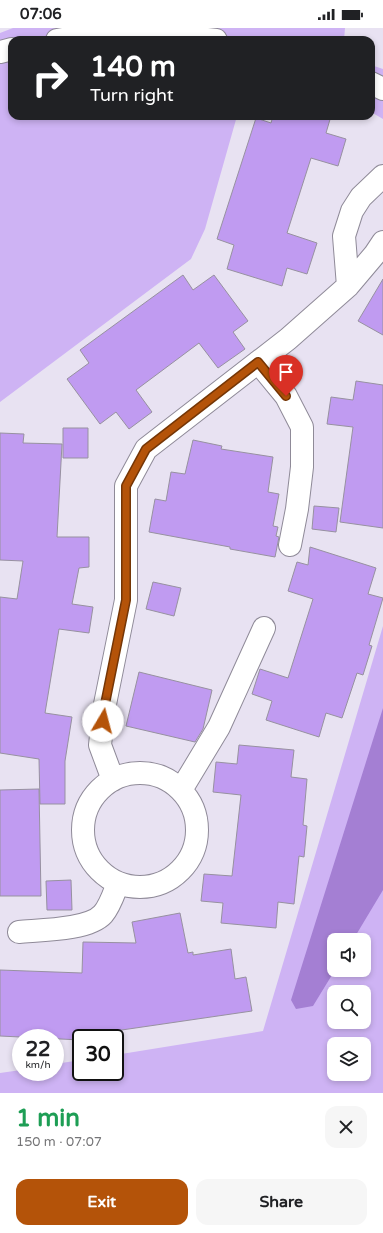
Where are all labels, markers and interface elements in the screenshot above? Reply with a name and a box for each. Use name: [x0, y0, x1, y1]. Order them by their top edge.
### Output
text: 07:06: [20, 5, 62, 23]
text: 140 m: [90, 50, 176, 84]
icon: right: [24, 52, 76, 104]
text: Turn right: [90, 84, 174, 106]
pin: [269, 355, 303, 396]
icon: arrive: [275, 361, 297, 383]
position arrow: [82, 700, 124, 742]
map controls: [327, 933, 371, 1081]
button: sound: [327, 933, 371, 977]
button: search: [327, 985, 371, 1029]
speed limit sign: 30: [72, 1029, 124, 1081]
button: layers: [327, 1037, 371, 1081]
text: 22: [25, 1038, 51, 1062]
text: km/h: [25, 1059, 51, 1071]
text: 1 min: [16, 1104, 80, 1133]
button: close: [325, 1106, 367, 1148]
text: 150 m · 07:07: [16, 1134, 102, 1150]
button: Exit: [16, 1179, 188, 1225]
button: Share: [196, 1179, 367, 1225]

